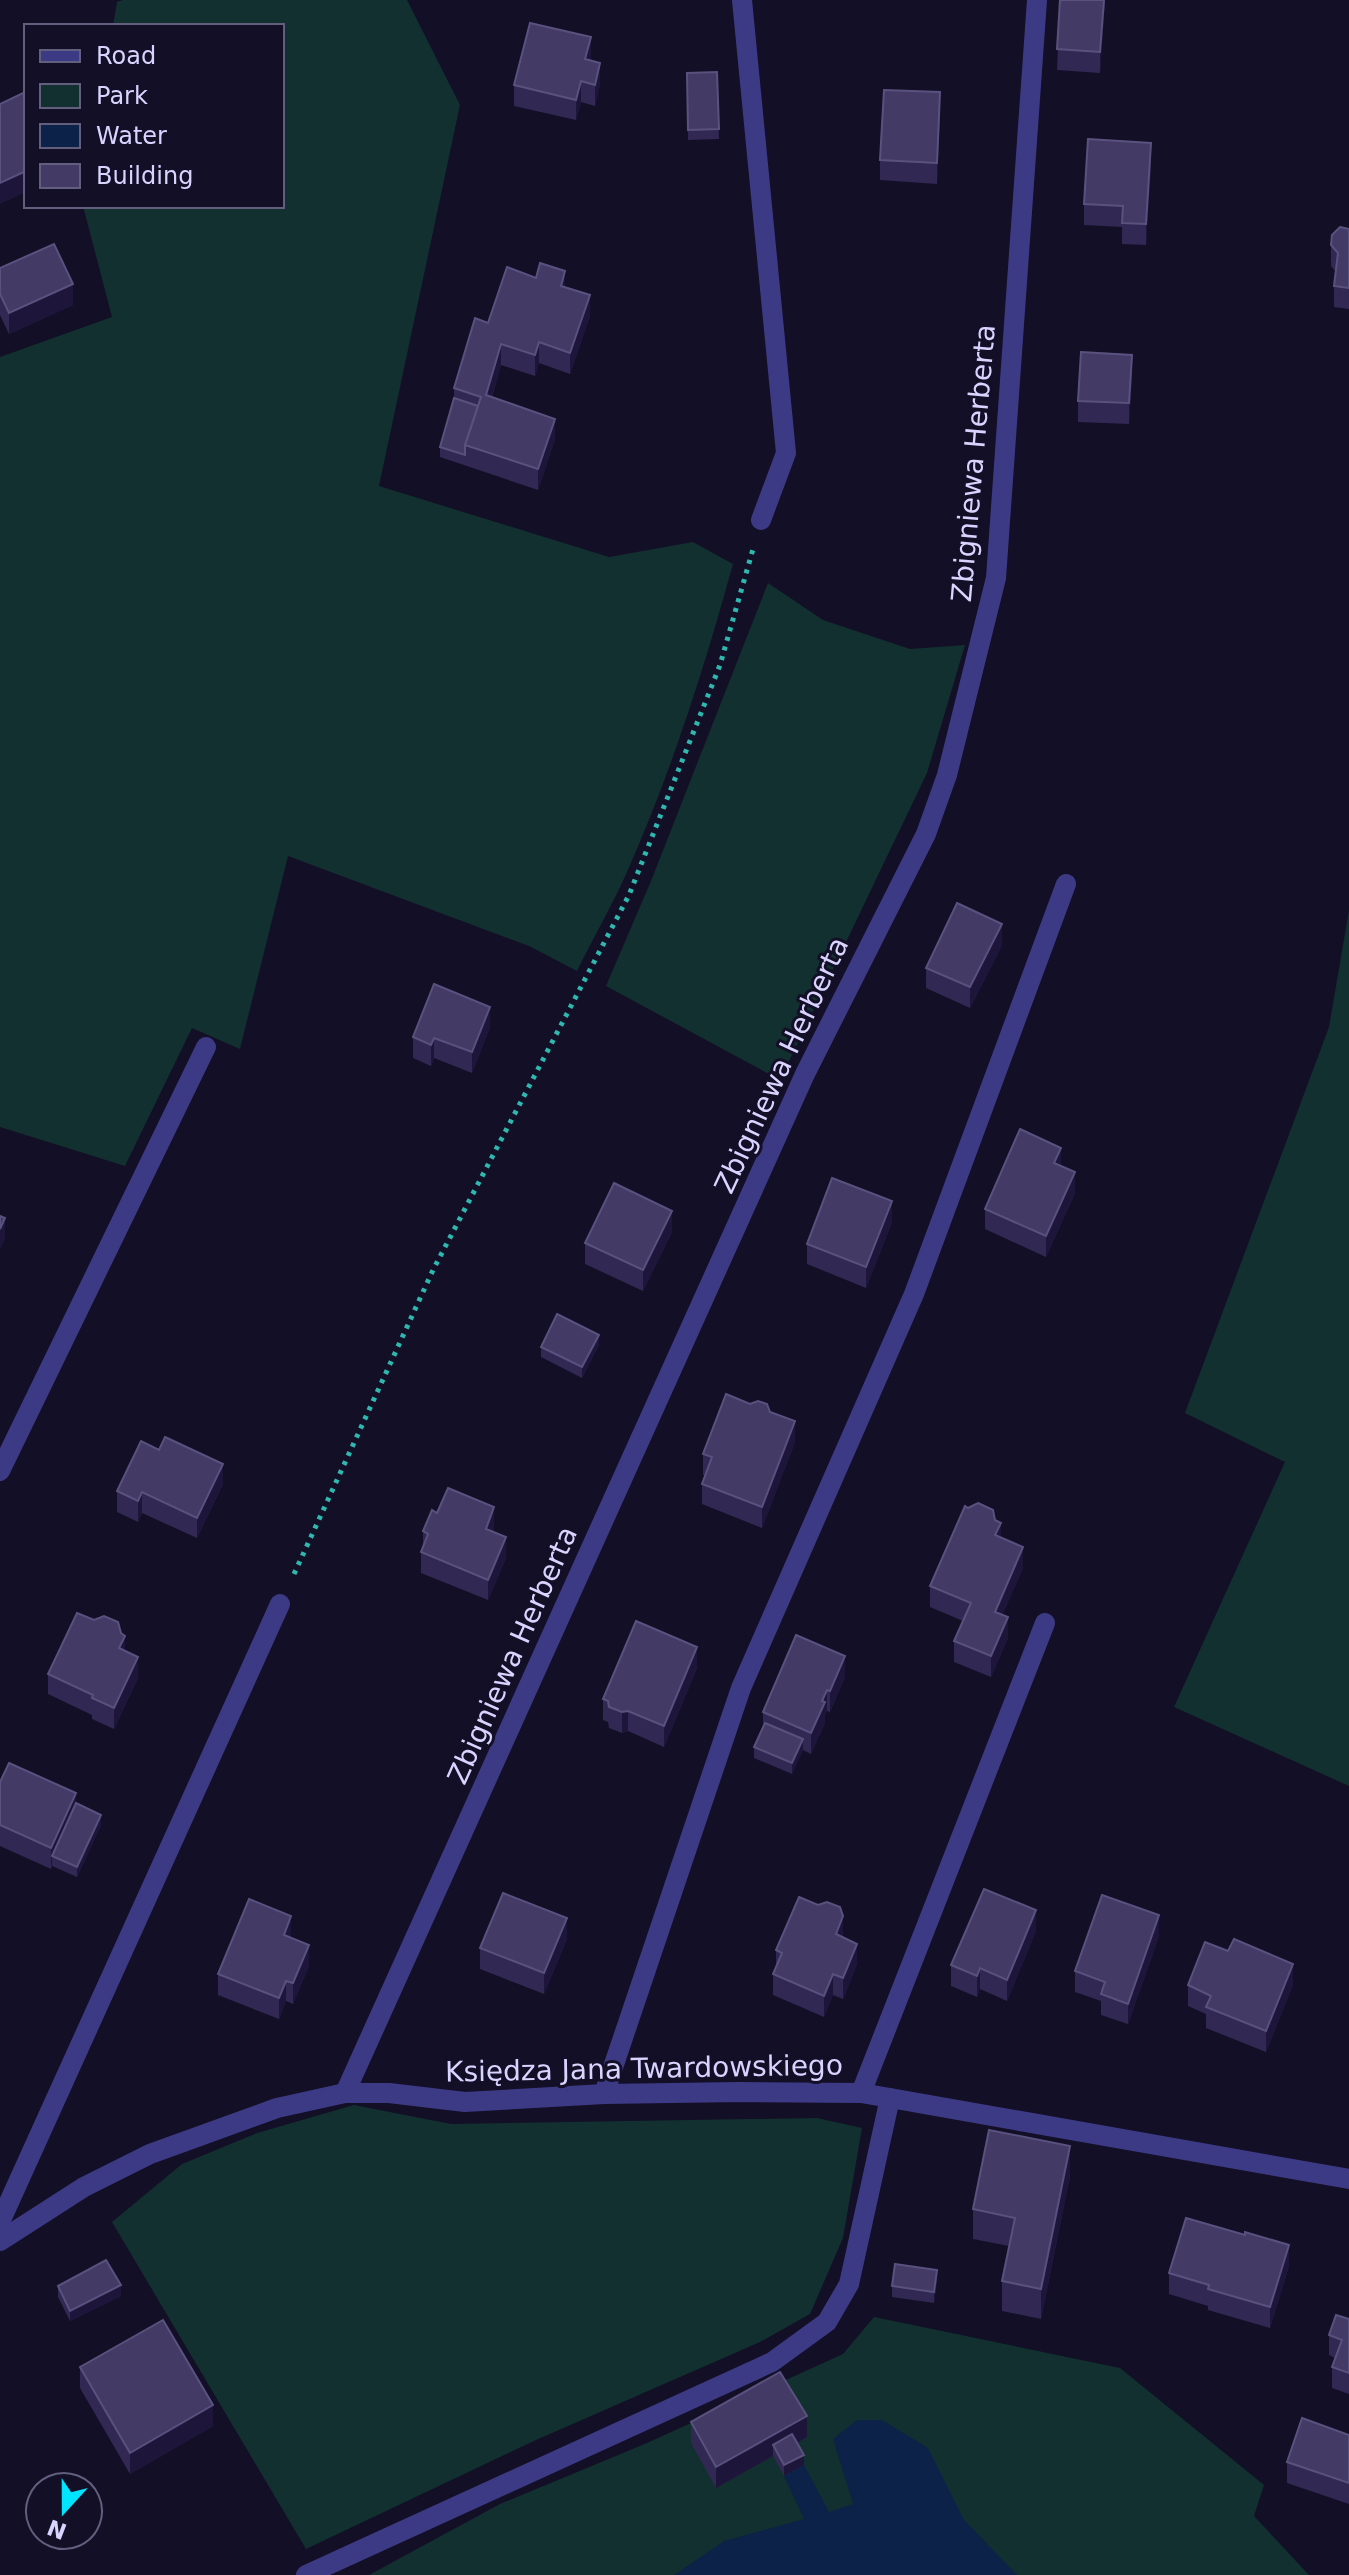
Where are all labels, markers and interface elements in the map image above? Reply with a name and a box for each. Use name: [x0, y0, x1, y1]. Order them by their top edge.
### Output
legend: [24, 24, 284, 208]
text: Road: [96, 42, 156, 70]
text: Park: [96, 82, 148, 110]
text: Water: [96, 122, 167, 150]
text: Building: [96, 162, 193, 190]
street label: Zbigniewa Herberta: [945, 323, 1002, 603]
street label: Zbigniewa Herberta: [708, 932, 855, 1198]
street label: Zbigniewa Herberta: [441, 1521, 584, 1789]
street label: Księdza Jana Twardowskiego: [445, 2049, 843, 2088]
north arrow: [24, 2471, 104, 2551]
text: N: [44, 2514, 70, 2544]

